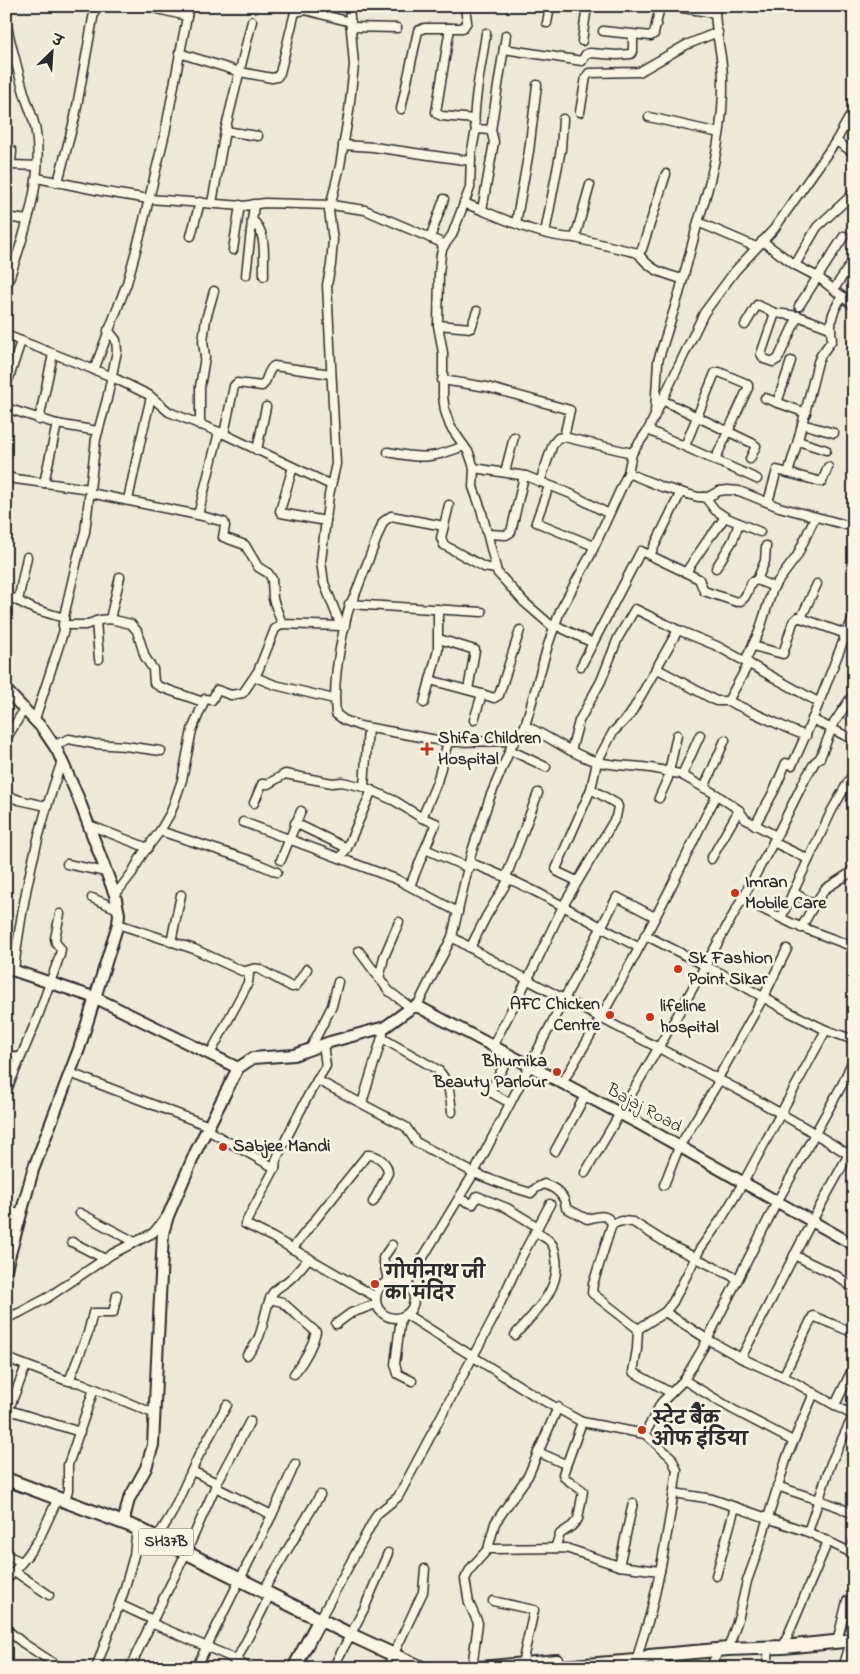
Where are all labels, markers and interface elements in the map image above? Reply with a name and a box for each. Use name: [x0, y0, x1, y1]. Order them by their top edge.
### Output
north arrow: [28, 28, 78, 78]
text: उ: [46, 29, 67, 54]
place label: Shifa Children Hospital: [438, 726, 541, 773]
marker: Shifa Children Hospital: [420, 742, 434, 756]
place label: Imran Mobile Care: [745, 870, 827, 917]
marker: Imran Mobile Care: [729, 887, 741, 899]
place label: Sk Fashion Point Sikar: [688, 946, 773, 993]
marker: Sk Fashion Point Sikar: [672, 963, 684, 975]
place label: AFC Chicken Centre: [510, 992, 601, 1039]
place label: lifeline hospital: [660, 994, 719, 1041]
marker: AFC Chicken Centre: [604, 1009, 616, 1021]
marker: lifeline hospital: [644, 1011, 656, 1023]
place label: Bhumika Beauty Parlour: [432, 1049, 547, 1097]
marker: Bhumika Beauty Parlour: [551, 1066, 563, 1078]
street label: Bajaj Road: [601, 1077, 686, 1140]
place label: Sabjee Mandi: [233, 1134, 331, 1160]
marker: Sabjee Mandi: [217, 1141, 229, 1153]
place label: गोपीनाथ जी का मंदिर: [383, 1257, 486, 1308]
marker: गोपीनाथ जी का मंदिर: [369, 1278, 381, 1290]
place label: स्टेट बेैंक ओफ इंडिया: [652, 1401, 749, 1454]
marker: स्टेट बेैंक ओफ इंडिया: [636, 1424, 648, 1436]
road number: SH37B: [138, 1528, 194, 1555]

